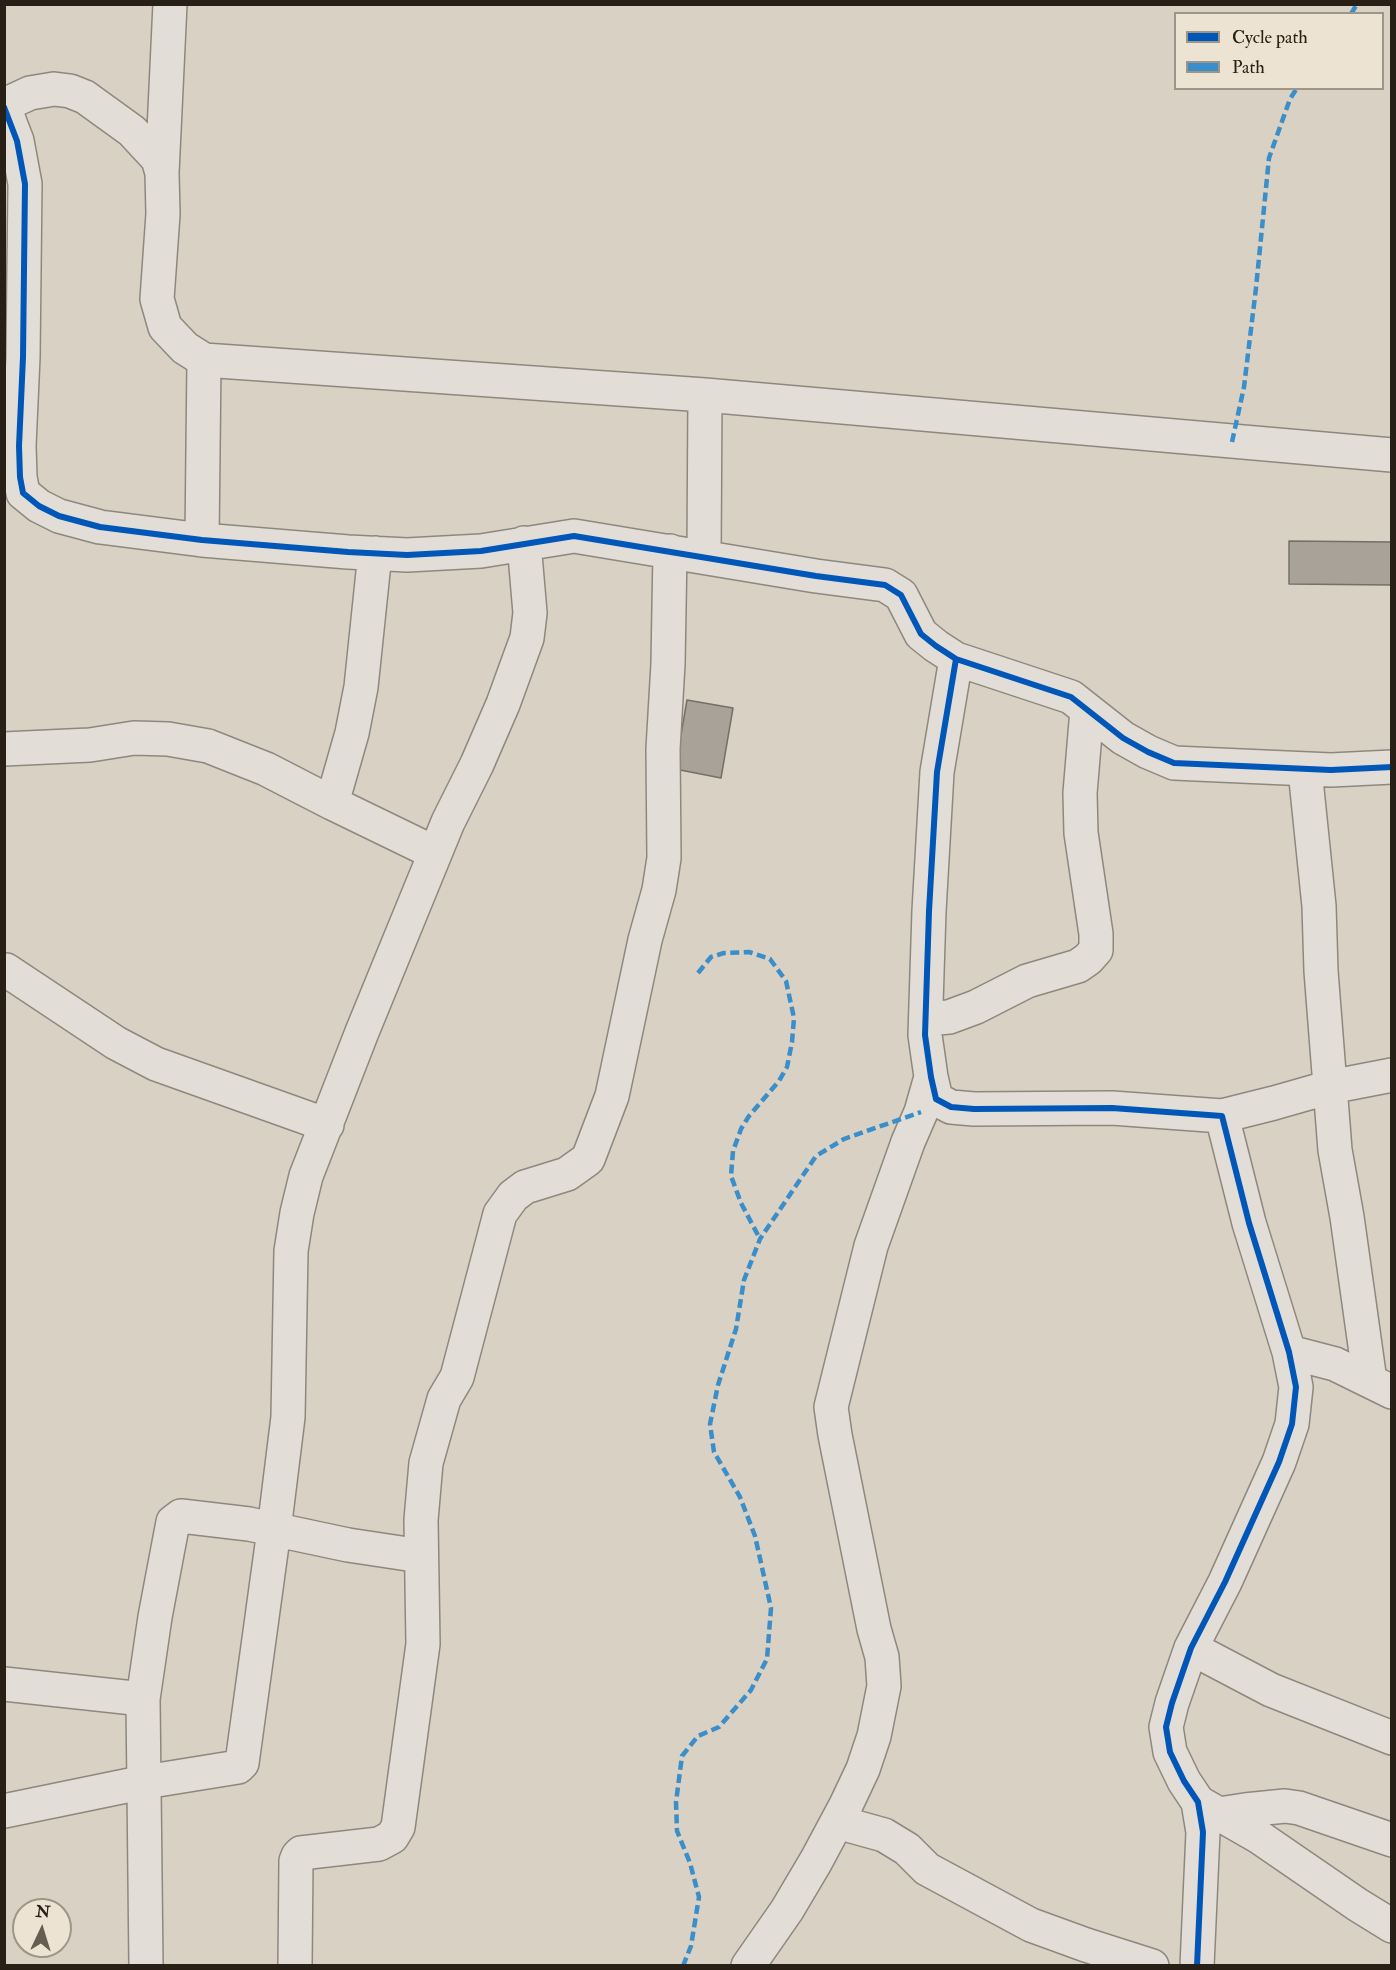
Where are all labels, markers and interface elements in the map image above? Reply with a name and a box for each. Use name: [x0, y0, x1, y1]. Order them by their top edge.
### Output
legend: [1174, 12, 1384, 90]
text: Cycle path: [1232, 26, 1308, 49]
text: Path: [1232, 56, 1265, 79]
north arrow: [12, 1898, 72, 1958]
text: N: [35, 1902, 51, 1923]

